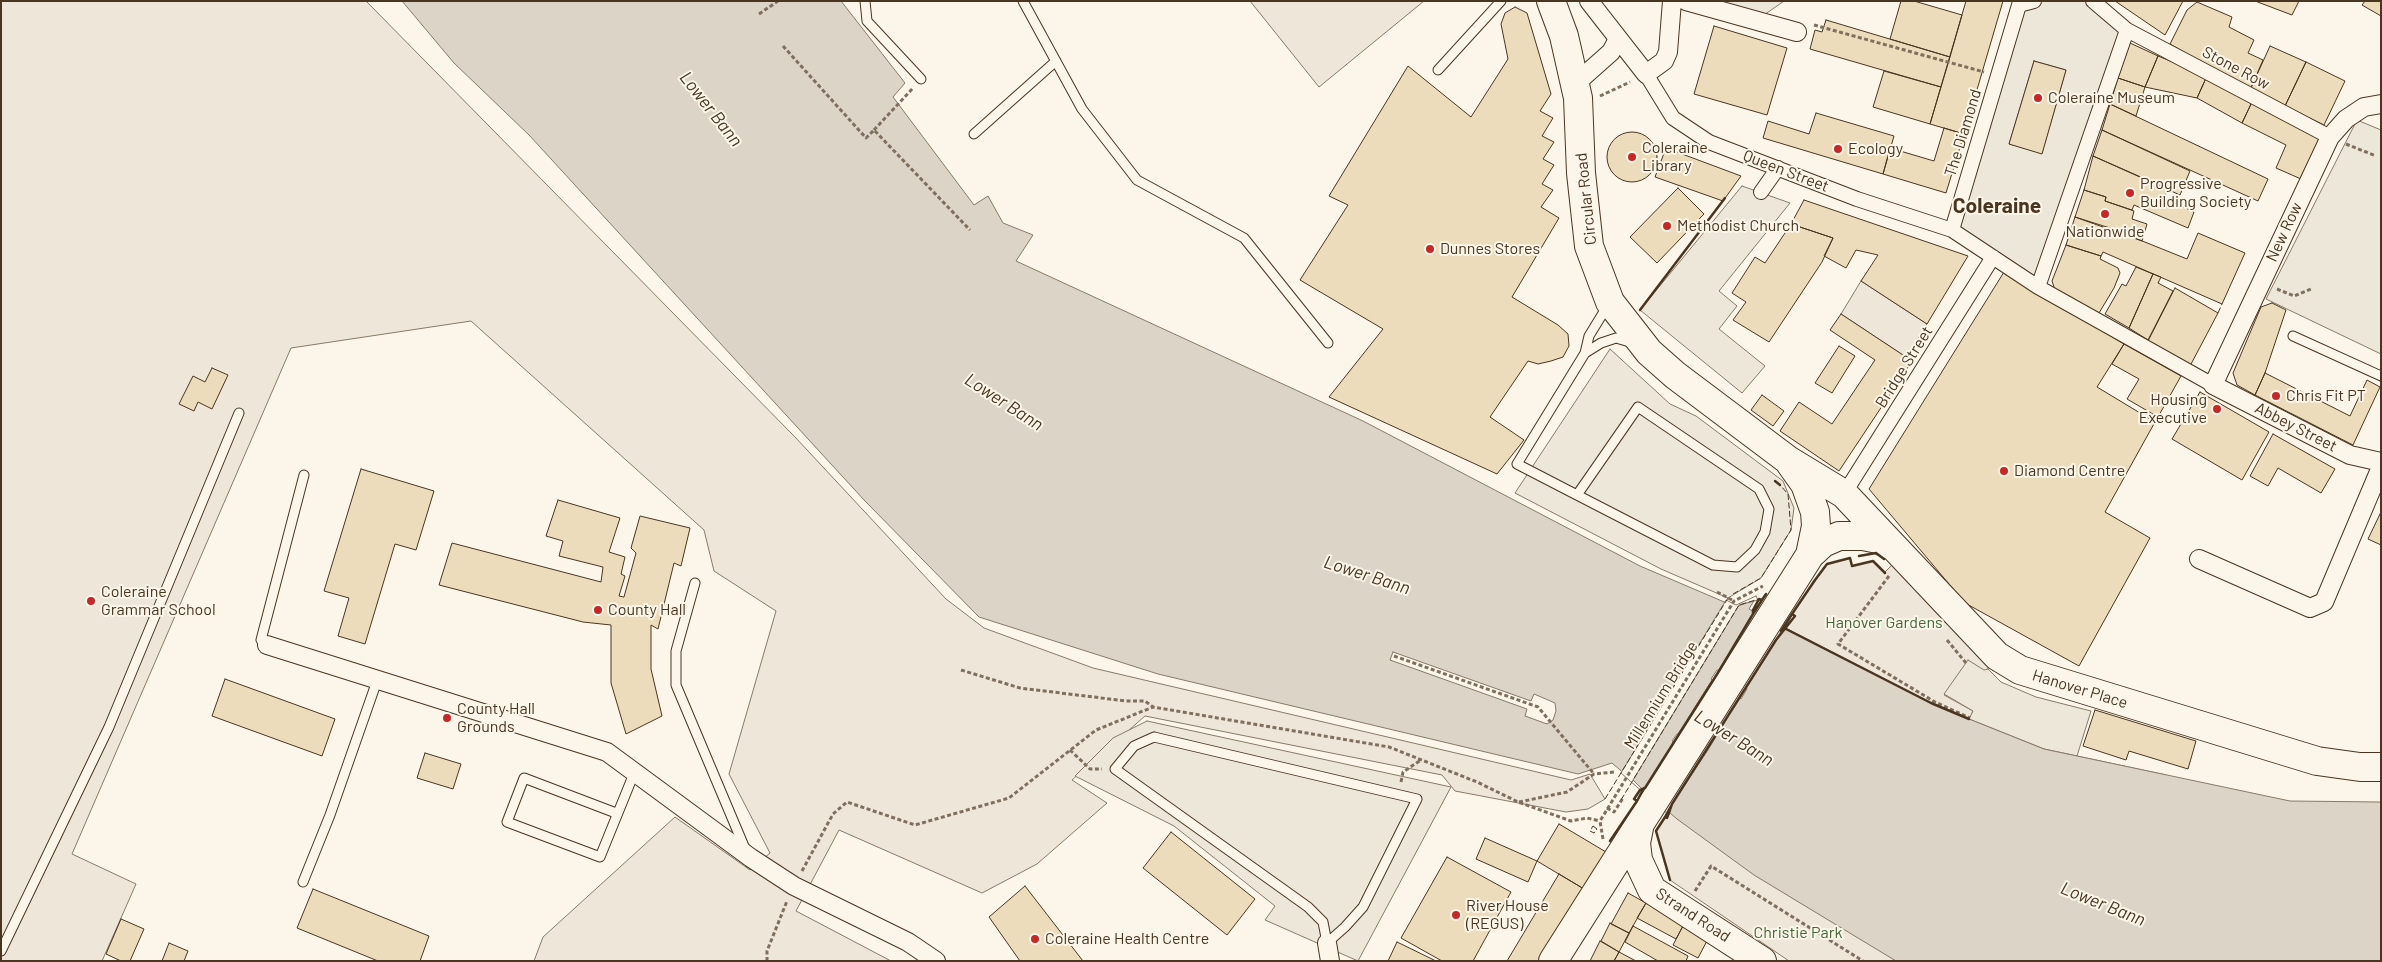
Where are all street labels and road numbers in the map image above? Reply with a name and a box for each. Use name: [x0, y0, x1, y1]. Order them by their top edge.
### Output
street label: Stone Row: [2199, 42, 2273, 94]
street label: The Diamond: [1941, 87, 1985, 179]
street label: Queen Street: [1740, 146, 1832, 196]
street label: Circular Road: [1572, 152, 1600, 246]
street label: New Row: [2262, 199, 2306, 265]
street label: Bridge Street: [1871, 323, 1937, 411]
street label: Abbey Street: [2252, 398, 2340, 456]
street label: Millennium Bridge: [1620, 638, 1702, 752]
street label: Hanover Place: [2030, 665, 2130, 713]
street label: Strand Road: [1652, 884, 1734, 946]

